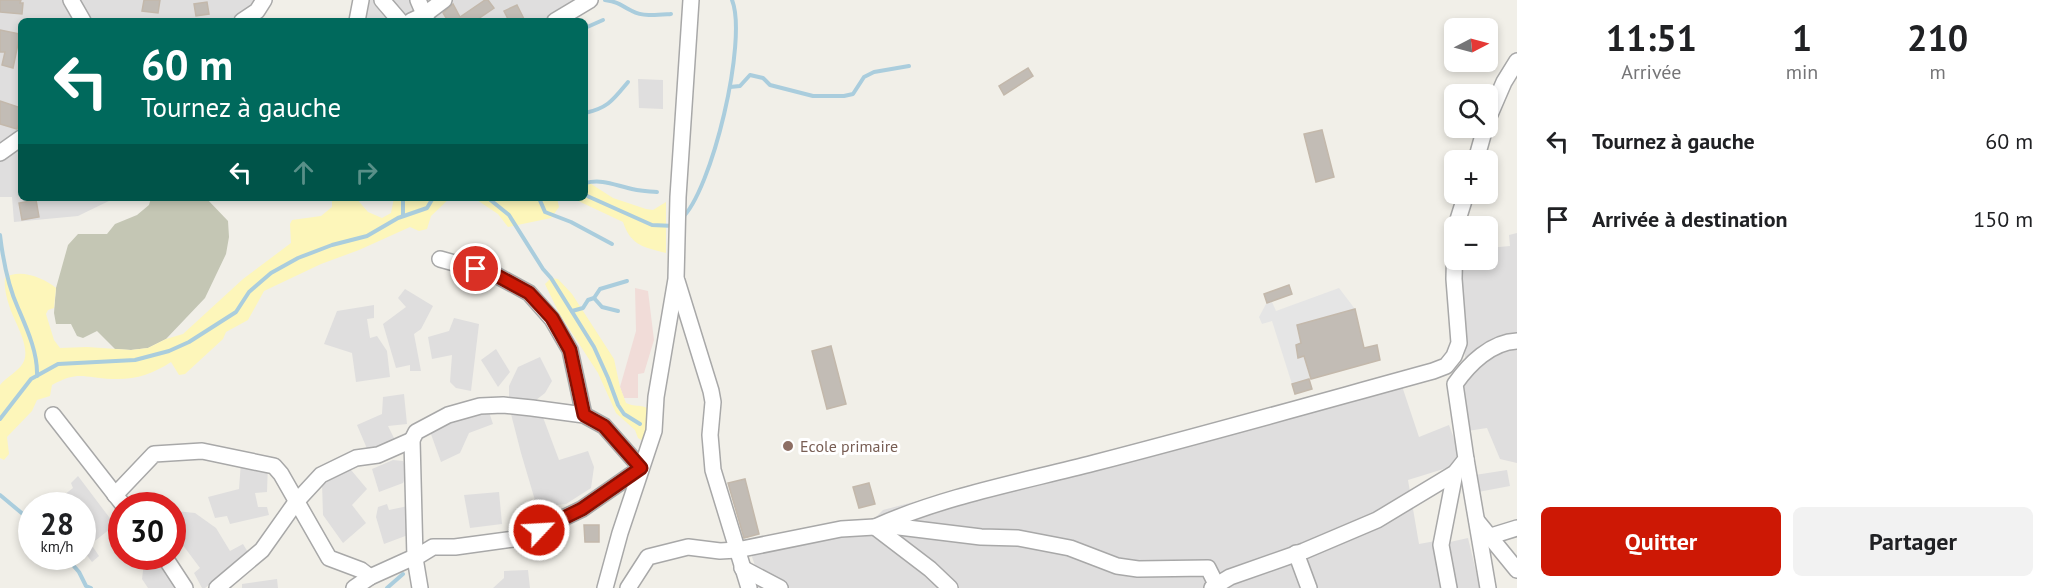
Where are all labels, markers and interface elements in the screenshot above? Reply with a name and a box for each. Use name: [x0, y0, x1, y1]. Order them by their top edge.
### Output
text: 11:51: [1606, 14, 1697, 61]
text: 1: [1792, 14, 1812, 61]
text: 210: [1907, 14, 1968, 61]
north arrow: [1444, 18, 1498, 72]
map controls: [1444, 18, 1498, 270]
text: 60 m: [141, 37, 233, 92]
icon: left: [42, 42, 120, 120]
text: Arrivée: [1621, 59, 1681, 85]
text: min: [1786, 59, 1818, 85]
text: m: [1930, 59, 1946, 85]
button: search: [1444, 84, 1498, 138]
text: Tournez à gauche: [141, 90, 341, 124]
icon: left: [1541, 125, 1574, 158]
text: Tournez à gauche: [1592, 127, 1755, 155]
text: 60 m: [1985, 127, 2033, 155]
button: +: [1444, 150, 1498, 204]
icon: left: [224, 156, 257, 189]
icon: ahead: [287, 156, 320, 189]
icon: right: [350, 156, 383, 189]
icon: arrive: [1541, 203, 1574, 236]
text: Arrivée à destination: [1592, 205, 1788, 233]
text: 150 m: [1973, 205, 2033, 233]
button: −: [1444, 216, 1498, 270]
pin: [450, 243, 501, 294]
icon: arrive: [459, 252, 492, 285]
place label: Ecole primaire: [800, 436, 898, 456]
marker: Ecole primaire: [781, 439, 795, 453]
speed limit sign: 30: [108, 492, 186, 570]
position arrow: [507, 498, 571, 562]
text: 28: [40, 504, 74, 543]
button: Quitter: [1541, 507, 1781, 576]
button: Partager: [1793, 507, 2033, 576]
text: km/h: [41, 537, 73, 556]

